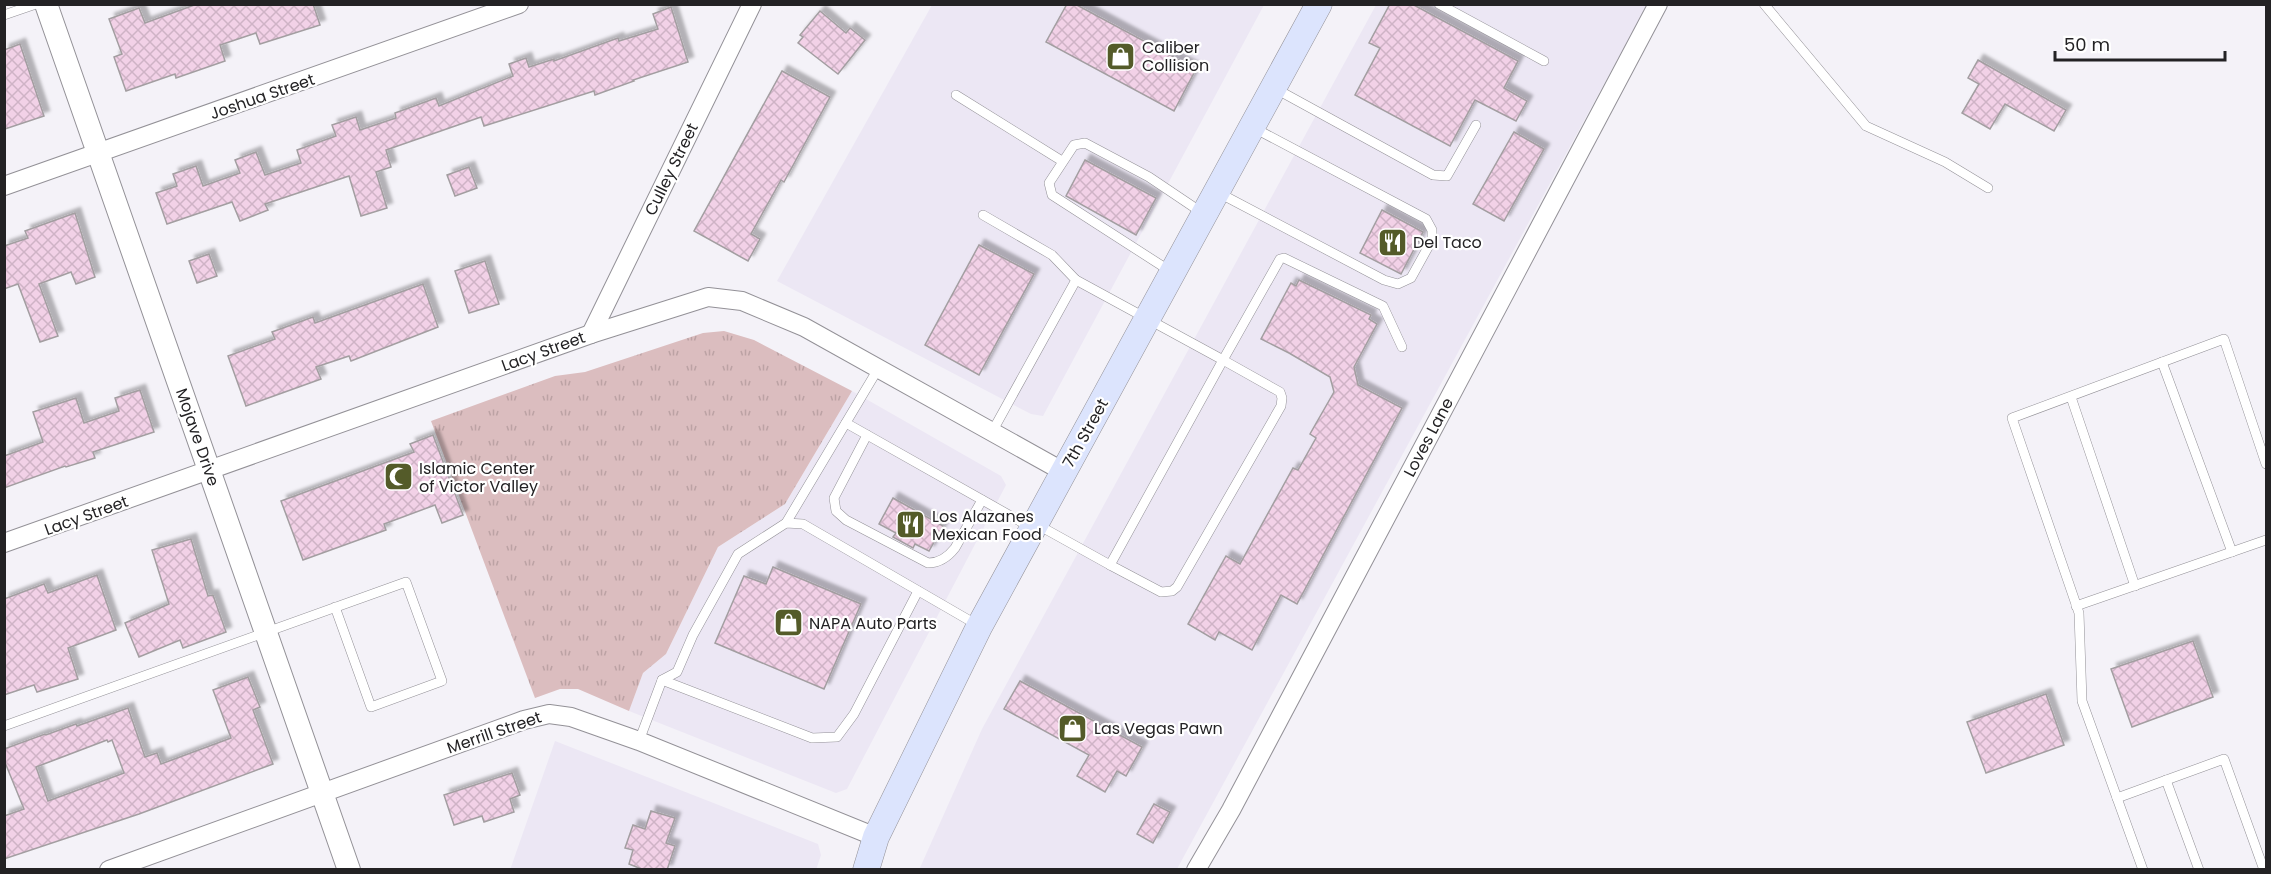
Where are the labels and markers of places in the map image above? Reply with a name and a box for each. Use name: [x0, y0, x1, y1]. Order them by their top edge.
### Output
place label: Caliber Collision: [1142, 36, 1209, 77]
shop icon: Caliber Collision: [1105, 40, 1137, 72]
restaurant icon: Del Taco: [1376, 226, 1408, 258]
place label: Del Taco: [1413, 231, 1482, 254]
place label: Islamic Center of Victor Valley: [419, 457, 538, 498]
mosque icon: Islamic Center of Victor Valley: [382, 461, 414, 493]
place label: Los Alazanes Mexican Food: [932, 505, 1042, 546]
restaurant icon: Los Alazanes Mexican Food: [895, 509, 927, 541]
shop icon: NAPA Auto Parts: [772, 607, 804, 639]
place label: NAPA Auto Parts: [809, 612, 937, 635]
shop icon: Las Vegas Pawn: [1057, 712, 1089, 744]
place label: Las Vegas Pawn: [1094, 717, 1223, 740]

